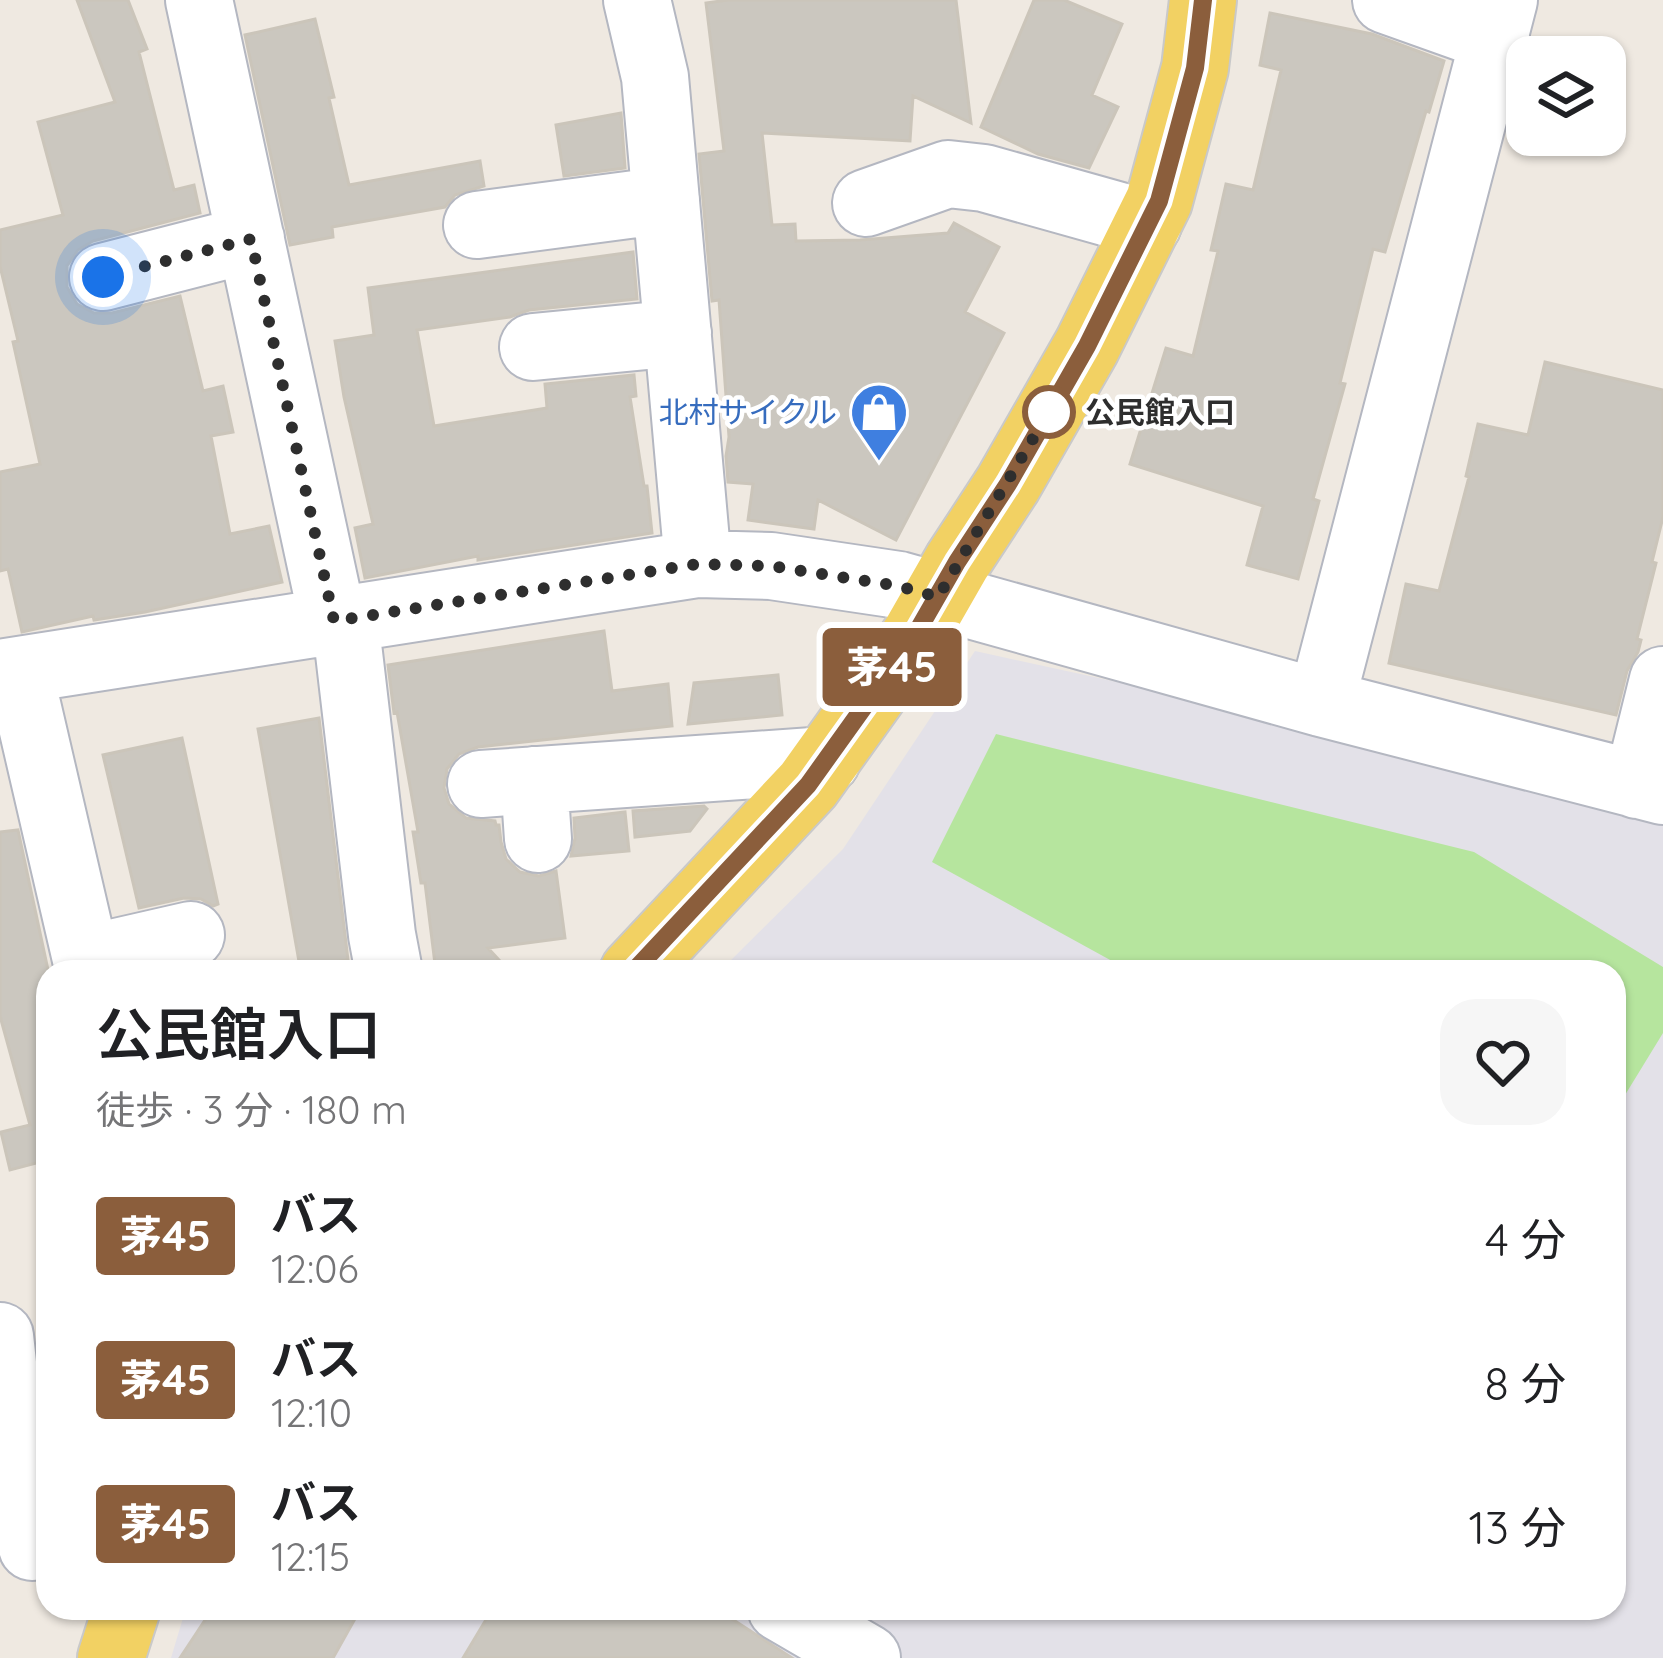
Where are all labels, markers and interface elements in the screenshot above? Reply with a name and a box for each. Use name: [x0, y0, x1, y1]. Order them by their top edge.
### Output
map controls: [1506, 36, 1626, 156]
button: layers: [1506, 36, 1626, 156]
your location: [73, 247, 133, 307]
shop icon: 北村サイクル: [848, 381, 910, 463]
marker: 公民館入口: [1024, 387, 1074, 437]
place label: 北村サイクル: [659, 393, 837, 431]
place label: 公民館入口: [1085, 393, 1235, 431]
line badge: 茅45: [823, 628, 961, 706]
text: 茅45: [847, 640, 937, 693]
text: 公民館入口: [96, 998, 381, 1069]
button: heart: [1440, 999, 1566, 1125]
text: 徒歩 · 3 分 · 180 m: [96, 1085, 407, 1134]
text: バス: [271, 1186, 361, 1242]
text: 茅45: [120, 1209, 211, 1262]
text: 4 分: [1485, 1211, 1566, 1267]
text: 12:06: [271, 1244, 358, 1293]
text: バス: [271, 1330, 361, 1386]
text: 茅45: [120, 1353, 211, 1406]
text: 8 分: [1484, 1355, 1566, 1411]
text: 12:10: [271, 1388, 352, 1437]
text: バス: [271, 1474, 361, 1530]
text: 茅45: [120, 1497, 211, 1550]
text: 13 分: [1468, 1499, 1566, 1555]
text: 12:15: [271, 1532, 350, 1581]

